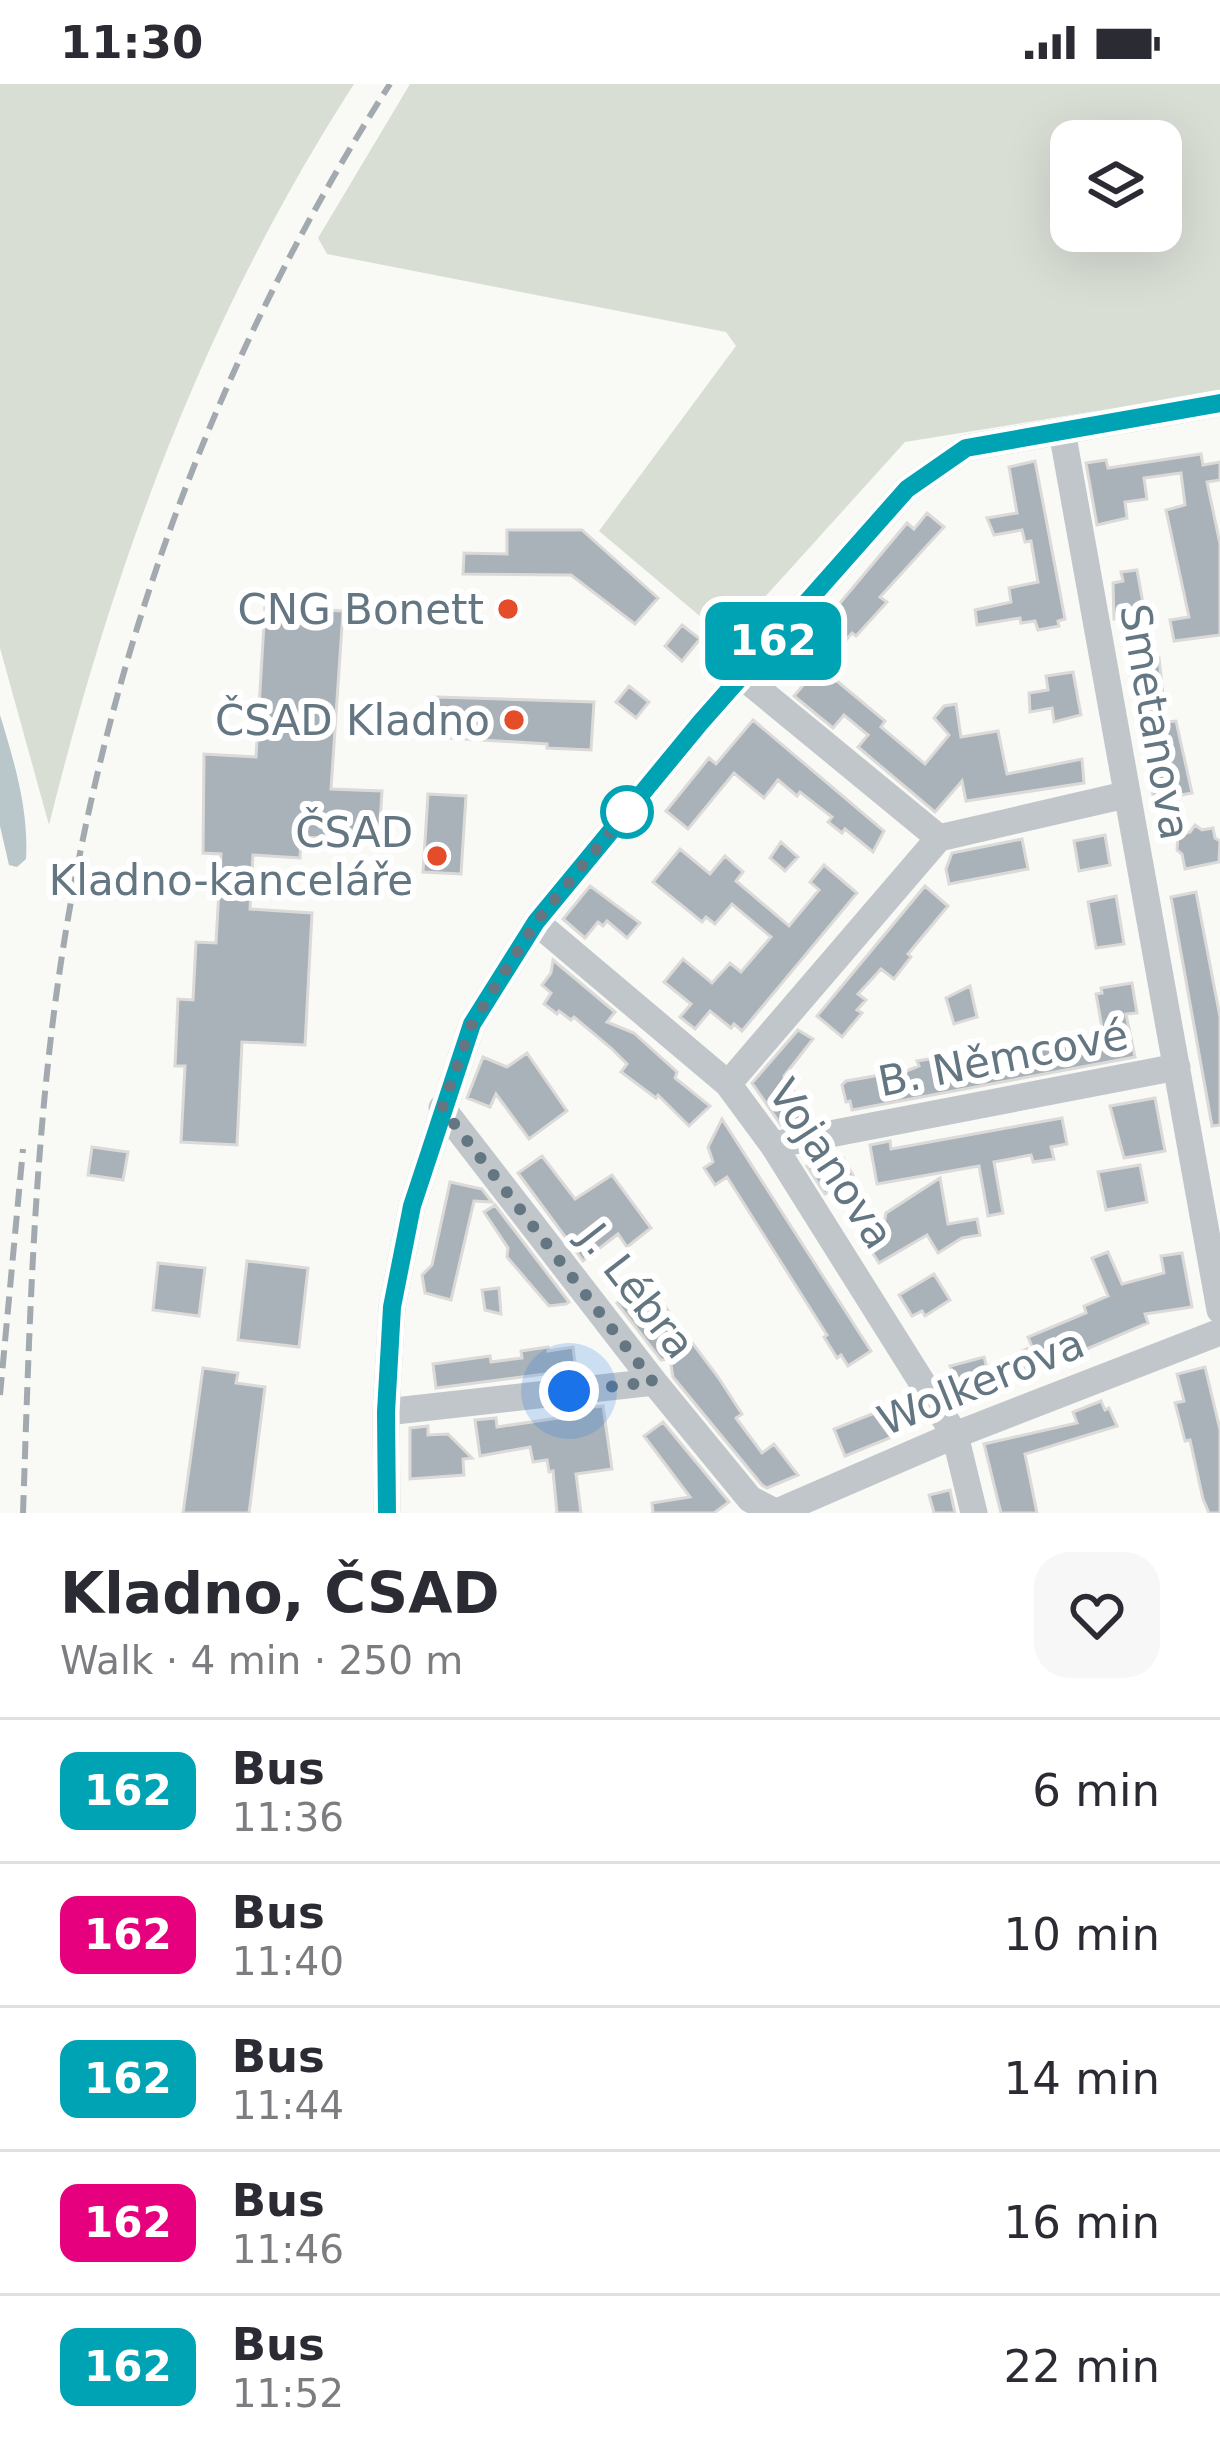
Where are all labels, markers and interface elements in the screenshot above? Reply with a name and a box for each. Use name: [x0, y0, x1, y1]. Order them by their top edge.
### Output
text: 11:30: [60, 16, 203, 69]
map controls: [1050, 120, 1182, 252]
button: layers: [1050, 120, 1182, 252]
place label: CNG Bonett: [237, 585, 484, 634]
marker: CNG Bonett: [495, 596, 521, 622]
street label: Smetanova: [1110, 600, 1200, 844]
line badge: 162: [704, 602, 842, 680]
text: 162: [729, 616, 817, 665]
place label: ČSAD Kladno: [215, 695, 490, 745]
marker: ČSAD Kladno: [501, 707, 527, 733]
unlabelled marker: [602, 787, 652, 837]
place label: ČSAD Kladno-kanceláře: [49, 807, 413, 905]
marker: ČSAD Kladno-kanceláře: [424, 843, 450, 869]
street label: B. Němcové: [874, 1010, 1132, 1106]
street label: Vojanova: [758, 1070, 904, 1258]
street label: J. Lébra: [567, 1212, 705, 1368]
street label: Wolkerova: [871, 1319, 1091, 1445]
your location: [539, 1361, 599, 1421]
button: heart: [1034, 1552, 1160, 1678]
text: Kladno, ČSAD: [60, 1560, 500, 1626]
text: Walk · 4 min · 250 m: [60, 1638, 463, 1683]
text: Bus: [232, 1742, 325, 1795]
text: 6 min: [1032, 1764, 1160, 1817]
text: 162: [84, 1766, 172, 1815]
text: 11:36: [232, 1795, 344, 1840]
text: Bus: [232, 1886, 325, 1939]
text: 10 min: [1004, 1908, 1160, 1961]
text: 162: [84, 1910, 172, 1959]
text: 11:40: [232, 1939, 344, 1984]
text: Bus: [232, 2030, 325, 2083]
text: 14 min: [1004, 2052, 1160, 2105]
text: 162: [84, 2054, 172, 2103]
text: 11:44: [232, 2083, 344, 2128]
text: Bus: [232, 2174, 325, 2227]
text: 16 min: [1004, 2196, 1160, 2249]
text: 162: [84, 2198, 172, 2247]
text: 11:46: [232, 2227, 344, 2272]
text: Bus: [232, 2318, 325, 2371]
text: 22 min: [1004, 2340, 1160, 2393]
text: 162: [84, 2342, 172, 2391]
text: 11:52: [232, 2371, 344, 2416]

